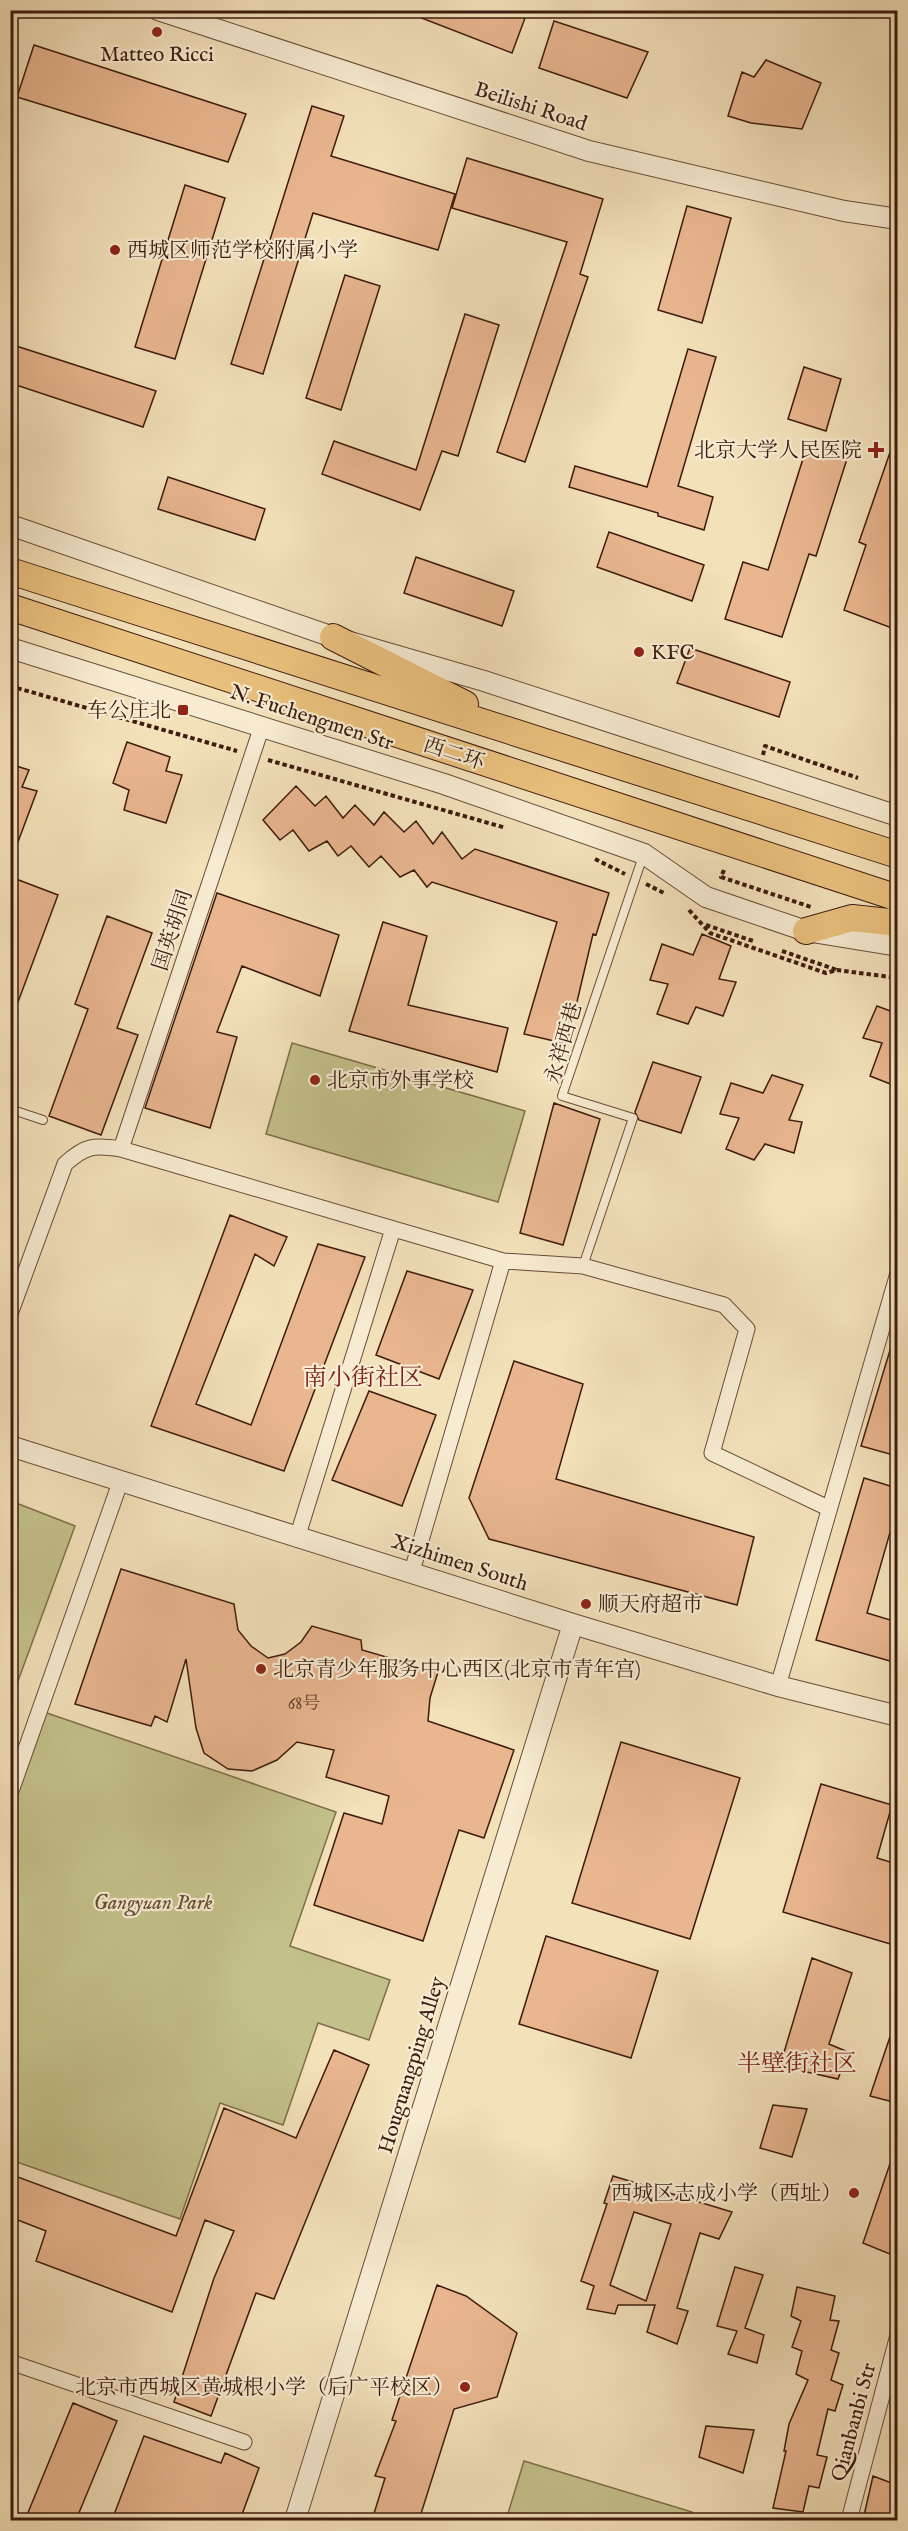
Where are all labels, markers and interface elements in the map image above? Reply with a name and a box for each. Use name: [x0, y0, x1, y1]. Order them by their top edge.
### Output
marker: Matteo Ricci: [150, 25, 164, 39]
place label: Matteo Ricci: [100, 42, 214, 69]
street label: Beilishi Road: [471, 77, 591, 139]
place label: 西城区师范学校附属小学: [127, 238, 358, 265]
marker: 西城区师范学校附属小学: [108, 243, 122, 257]
place label: 北京大学人民医院: [694, 438, 862, 465]
marker: 北京大学人民医院: [867, 441, 885, 459]
place label: KFC: [651, 640, 695, 667]
marker: KFC: [632, 645, 646, 659]
street label: N. Fuchengmen Str: [226, 679, 397, 758]
place label: 车公庄北: [87, 698, 171, 725]
marker: 车公庄北: [176, 703, 190, 717]
street label: 西二环: [419, 732, 488, 777]
street label: 国英胡同: [148, 886, 199, 975]
street label: 永祥西巷: [540, 999, 589, 1088]
place label: 北京市外事学校: [327, 1068, 474, 1095]
marker: 北京市外事学校: [308, 1073, 322, 1087]
district label: 南小街社区: [303, 1363, 423, 1394]
street label: Xizhimen South: [388, 1529, 531, 1598]
place label: 顺天府超市: [598, 1592, 703, 1619]
marker: 顺天府超市: [579, 1597, 593, 1611]
place label: 北京青少年服务中心西区(北京市青年宫): [273, 1657, 641, 1684]
marker: 北京青少年服务中心西区(北京市青年宫): [254, 1662, 268, 1676]
house number: 68号: [288, 1693, 320, 1716]
park label: Gangyuan Park: [94, 1890, 213, 1917]
street label: Houguangping Alley: [373, 1973, 452, 2157]
district label: 半壁街社区: [737, 2049, 857, 2080]
place label: 西城区志成小学（西址）: [611, 2181, 842, 2208]
marker: 西城区志成小学（西址）: [847, 2186, 861, 2200]
street label: Qianbanbi Str: [826, 2360, 883, 2485]
place label: 北京市西城区黄城根小学（后广平校区）: [75, 2375, 453, 2402]
marker: 北京市西城区黄城根小学（后广平校区）: [458, 2380, 472, 2394]

